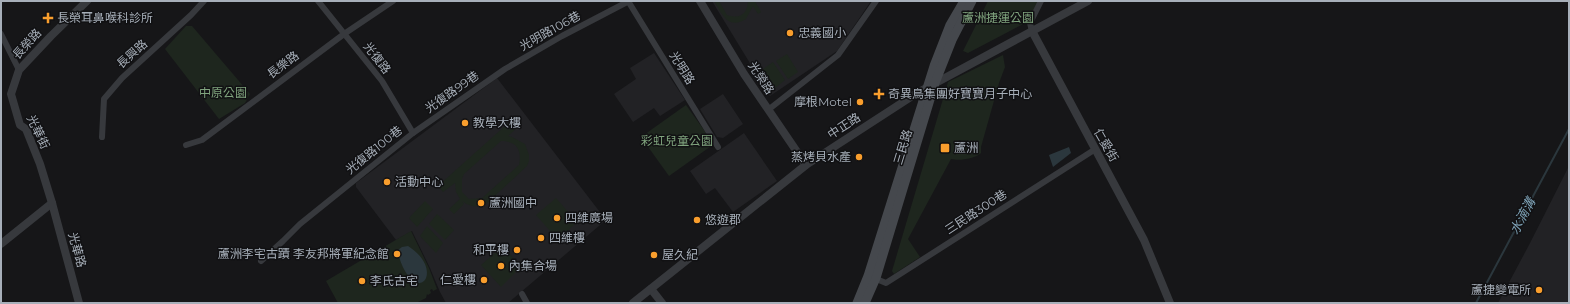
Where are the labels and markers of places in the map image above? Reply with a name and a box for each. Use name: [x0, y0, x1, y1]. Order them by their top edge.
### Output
place label: 長榮耳鼻喉科診所: [57, 10, 153, 25]
marker: 長榮耳鼻喉科診所: [42, 12, 54, 24]
place label: 忠義國小: [798, 25, 846, 40]
marker: 忠義國小: [785, 28, 795, 38]
place label: 奇異鳥集團好寶寶月子中心: [888, 86, 1032, 101]
marker: 奇異鳥集團好寶寶月子中心: [873, 88, 885, 100]
place label: 摩根Motel: [794, 94, 852, 109]
marker: 摩根Motel: [855, 97, 865, 107]
place label: 教學大樓: [473, 115, 521, 130]
marker: 教學大樓: [460, 118, 470, 128]
place label: 蘆洲: [954, 140, 978, 155]
marker: 蘆洲: [939, 142, 951, 154]
place label: 蒸烤貝水產: [791, 149, 851, 164]
marker: 蒸烤貝水產: [854, 152, 864, 162]
place label: 活動中心: [395, 174, 443, 189]
marker: 活動中心: [382, 177, 392, 187]
place label: 蘆洲國中: [489, 195, 537, 210]
marker: 蘆洲國中: [476, 198, 486, 208]
place label: 四維廣場: [565, 210, 613, 225]
place label: 悠遊郡: [705, 212, 741, 227]
marker: 四維廣場: [552, 213, 562, 223]
marker: 悠遊郡: [692, 215, 702, 225]
place label: 四維樓: [549, 230, 585, 245]
marker: 四維樓: [536, 233, 546, 243]
place label: 和平樓: [473, 242, 509, 257]
marker: 和平樓: [512, 245, 522, 255]
place label: 蘆洲李宅古蹟 李友邦將軍紀念館: [218, 246, 389, 261]
place label: 屋久紀: [662, 247, 698, 262]
marker: 蘆洲李宅古蹟 李友邦將軍紀念館: [392, 249, 402, 259]
marker: 屋久紀: [649, 250, 659, 260]
place label: 內集合場: [509, 258, 557, 273]
marker: 內集合場: [496, 261, 506, 271]
place label: 仁愛樓: [440, 272, 476, 287]
place label: 李氏古宅: [370, 273, 418, 288]
marker: 仁愛樓: [479, 275, 489, 285]
marker: 李氏古宅: [357, 276, 367, 286]
place label: 蘆捷變電所: [1471, 282, 1531, 297]
marker: 蘆捷變電所: [1534, 285, 1544, 295]

